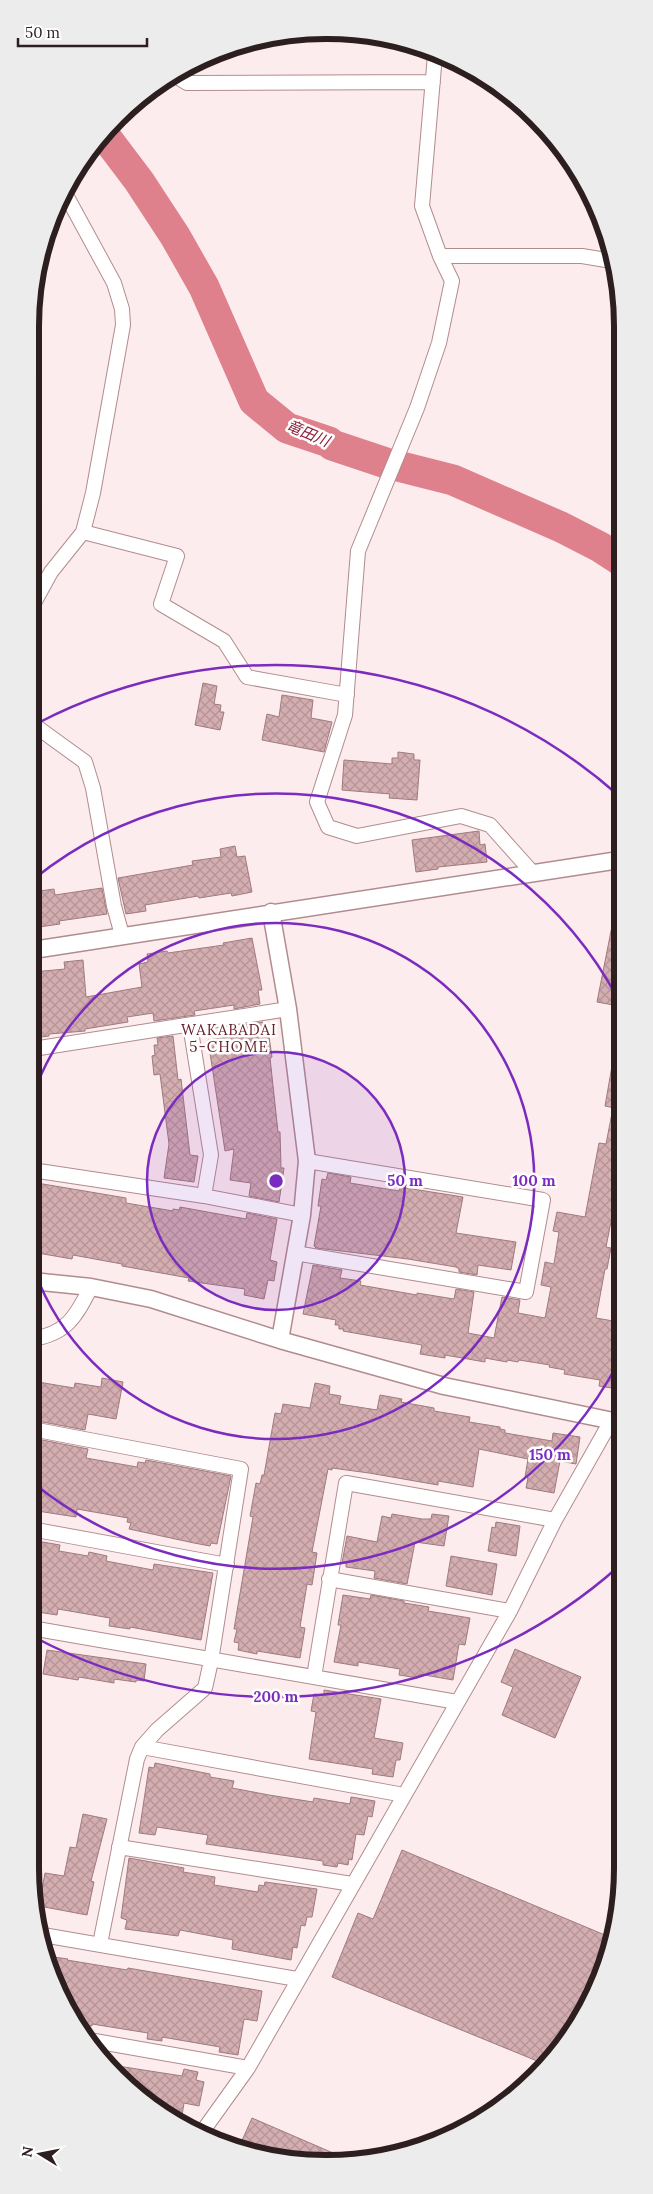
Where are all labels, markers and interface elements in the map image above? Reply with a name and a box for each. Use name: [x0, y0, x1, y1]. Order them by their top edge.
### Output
scale bar: [18, 15, 146, 47]
text: 50 m: [25, 23, 60, 42]
water label: 竜田川: [284, 415, 334, 451]
district label: WAKABADAI 5-CHOME: [181, 1020, 277, 1056]
text: 50 m: [387, 1171, 423, 1190]
text: 100 m: [513, 1171, 556, 1190]
centre of rings: [267, 1172, 285, 1190]
text: 150 m: [529, 1445, 571, 1464]
text: 200 m: [254, 1687, 299, 1706]
north arrow: [15, 2129, 65, 2179]
text: N: [17, 2145, 37, 2159]

